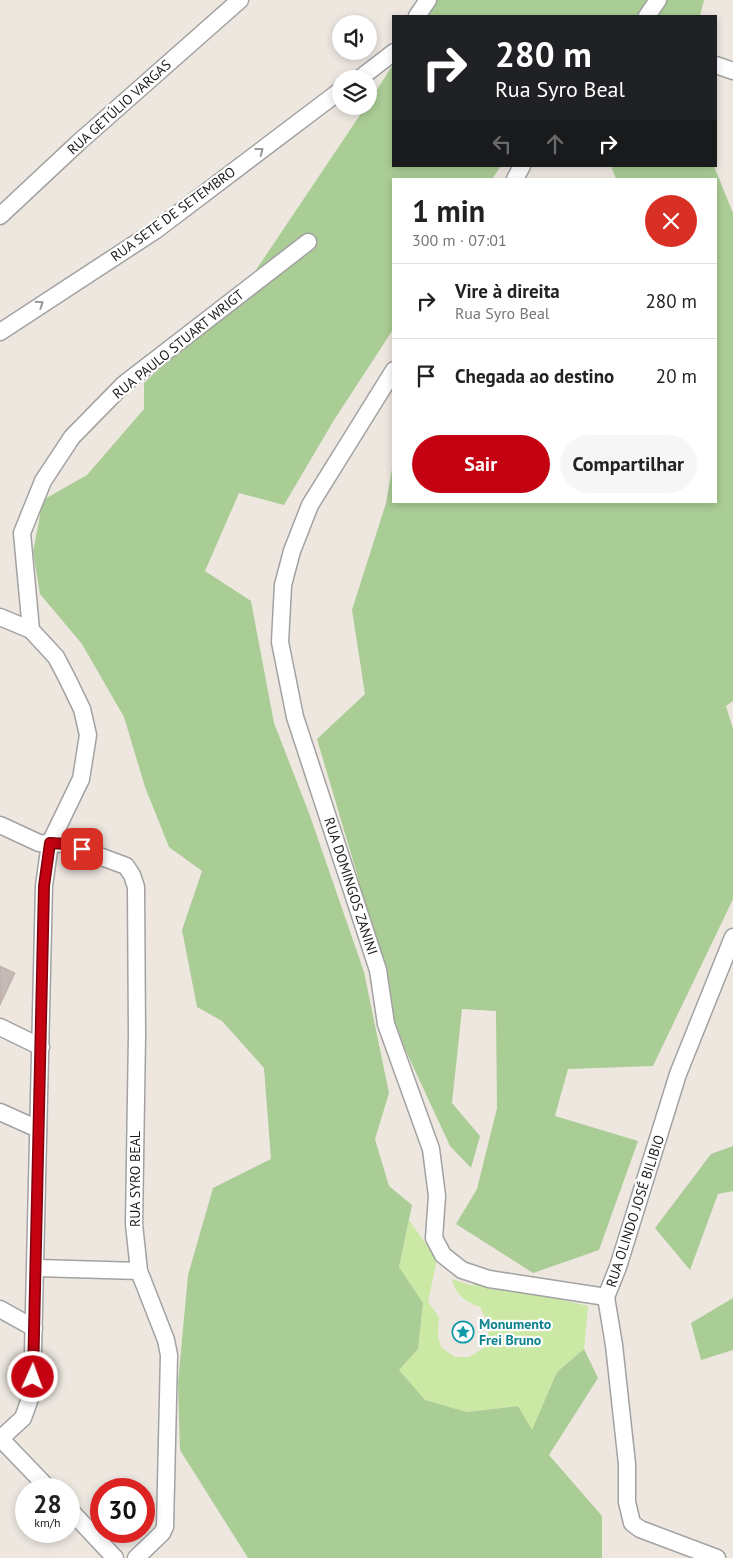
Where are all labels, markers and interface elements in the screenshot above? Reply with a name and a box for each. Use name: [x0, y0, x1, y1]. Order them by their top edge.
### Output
map controls: [332, 15, 377, 115]
button: sound: [332, 15, 377, 60]
text: 280 m: [495, 31, 592, 77]
icon: right: [412, 35, 477, 100]
street label: RUA GETÚLIO VARGAS: [63, 56, 175, 158]
button: layers: [332, 70, 377, 115]
text: Rua Syro Beal: [495, 75, 625, 103]
icon: left: [488, 130, 516, 158]
icon: ahead: [541, 130, 569, 158]
icon: right: [594, 130, 622, 158]
one-way arrow: [254, 149, 263, 157]
street label: RUA SETE DE SETEMBRO: [107, 163, 239, 265]
text: 1 min: [412, 191, 485, 230]
button: close: [645, 195, 697, 247]
text: 300 m · 07:01: [412, 230, 507, 250]
text: Vire à direita: [455, 279, 560, 303]
street label: RUA PAULO STUART WRIGT: [109, 285, 247, 403]
icon: right: [412, 287, 440, 315]
text: 280 m: [645, 289, 697, 313]
one-way arrow: [35, 301, 44, 311]
text: Rua Syro Beal: [455, 303, 550, 323]
icon: arrive: [412, 362, 440, 390]
text: Chegada ao destino: [455, 364, 614, 388]
text: 20 m: [656, 364, 697, 388]
button: Sair: [412, 435, 550, 493]
button: Compartilhar: [560, 435, 697, 493]
street label: RUA DOMINGOS ZANINI: [320, 815, 382, 957]
pin: [61, 828, 103, 870]
icon: arrive: [68, 835, 96, 863]
street label: RUA SYRO BEAL: [126, 1131, 144, 1227]
street label: RUA OLINDO JOSÉ BILIBIO: [602, 1132, 668, 1290]
place label: Monumento Frei Bruno: [479, 1315, 552, 1349]
place icon: Monumento Frei Bruno: [451, 1320, 475, 1344]
position arrow: [6, 1350, 58, 1402]
speed limit sign: 30: [90, 1478, 155, 1543]
text: 28: [33, 1488, 62, 1520]
text: km/h: [34, 1515, 61, 1530]

